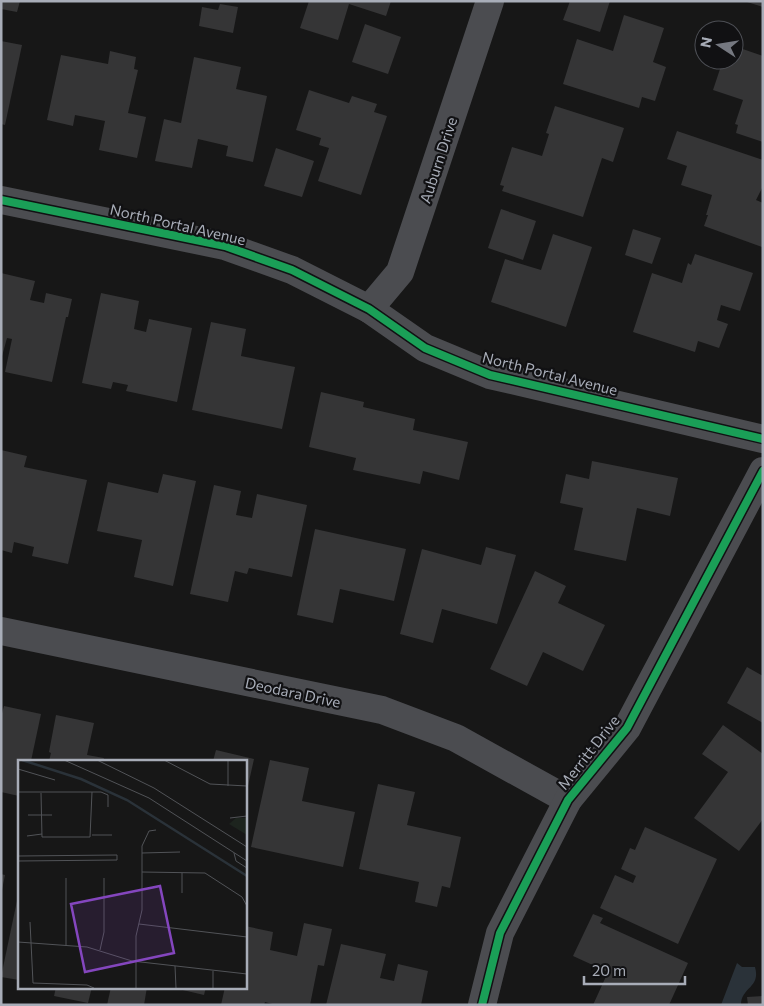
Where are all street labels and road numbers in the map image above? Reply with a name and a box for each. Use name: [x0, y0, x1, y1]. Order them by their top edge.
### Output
street label: Auburn Drive: [416, 115, 460, 205]
street label: North Portal Avenue: [108, 200, 248, 248]
street label: North Portal Avenue: [481, 347, 620, 399]
street label: Deodara Drive: [244, 673, 343, 711]
street label: Merritt Drive: [553, 711, 623, 793]

